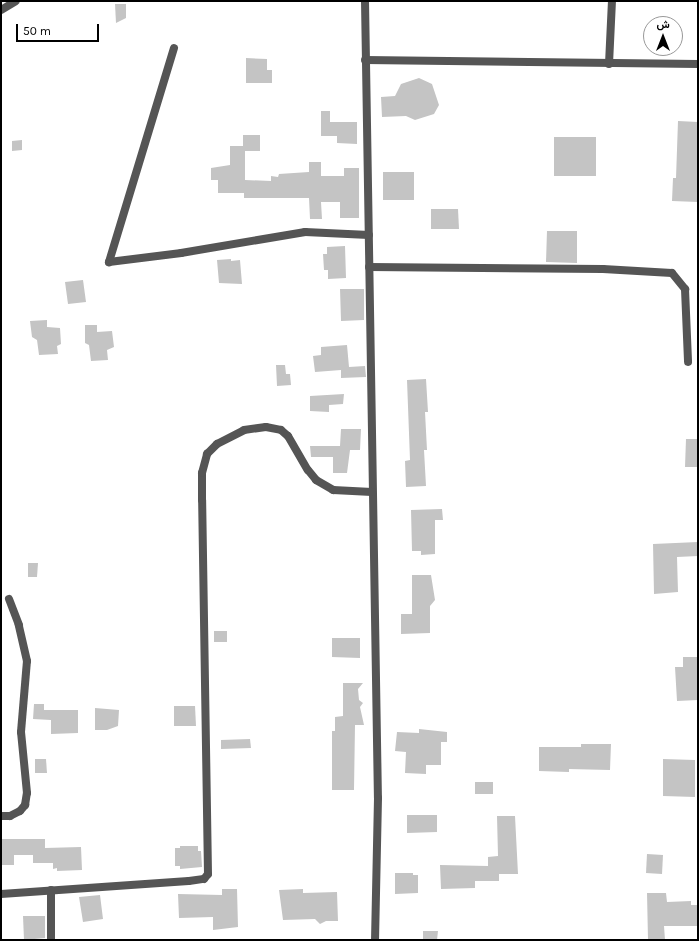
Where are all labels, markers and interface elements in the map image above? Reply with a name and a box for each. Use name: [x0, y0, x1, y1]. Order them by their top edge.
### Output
scale bar: [18, 16, 101, 42]
north arrow: [643, 16, 683, 56]
text: ش: [656, 18, 670, 31]
text: 50 m: [23, 24, 51, 38]

